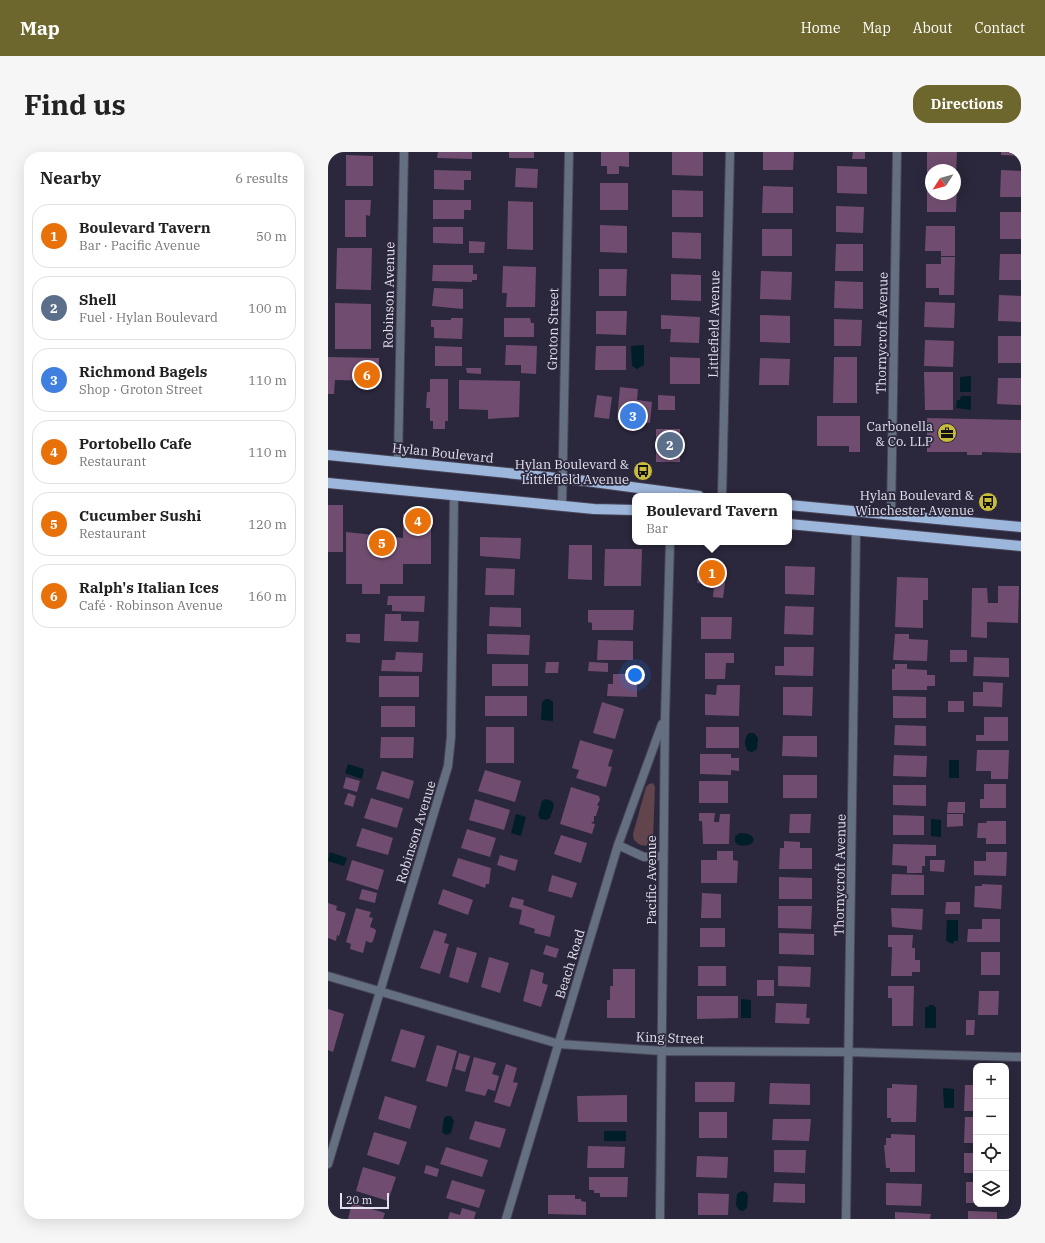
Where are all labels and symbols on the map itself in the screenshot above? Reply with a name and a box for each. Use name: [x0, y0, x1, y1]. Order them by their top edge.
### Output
north arrow: [925, 164, 961, 200]
street label: Robinson Avenue: [380, 241, 398, 349]
street label: Littlefield Avenue: [705, 270, 723, 378]
street label: Thornycroft Avenue: [872, 272, 892, 394]
street label: Groton Street: [544, 287, 562, 370]
pin: 6: [354, 360, 380, 390]
pin: 3: [620, 401, 646, 431]
place label: Carbonella & Co. LLP: [866, 418, 933, 450]
office icon: Carbonella & Co. LLP: [936, 422, 958, 444]
pin: 2: [657, 430, 683, 460]
street label: Hylan Boulevard: [391, 439, 495, 467]
place label: Hylan Boulevard & Littlefield Avenue: [515, 456, 629, 488]
bus stop icon: Hylan Boulevard & Littlefield Avenue: [632, 460, 654, 482]
place label: Hylan Boulevard & Winchester Avenue: [855, 487, 974, 519]
bus stop icon: Hylan Boulevard & Winchester Avenue: [977, 491, 999, 513]
pin: 4: [405, 506, 431, 536]
pin: 5: [369, 528, 395, 558]
pin: 1: [699, 558, 725, 588]
your location: [625, 665, 645, 685]
street label: Robinson Avenue: [392, 778, 440, 886]
street label: Thornycroft Avenue: [830, 814, 850, 936]
street label: Pacific Avenue: [643, 835, 660, 925]
street label: Beach Road: [551, 927, 589, 1001]
street label: King Street: [636, 1028, 705, 1048]
scale bar: [340, 1191, 389, 1210]

